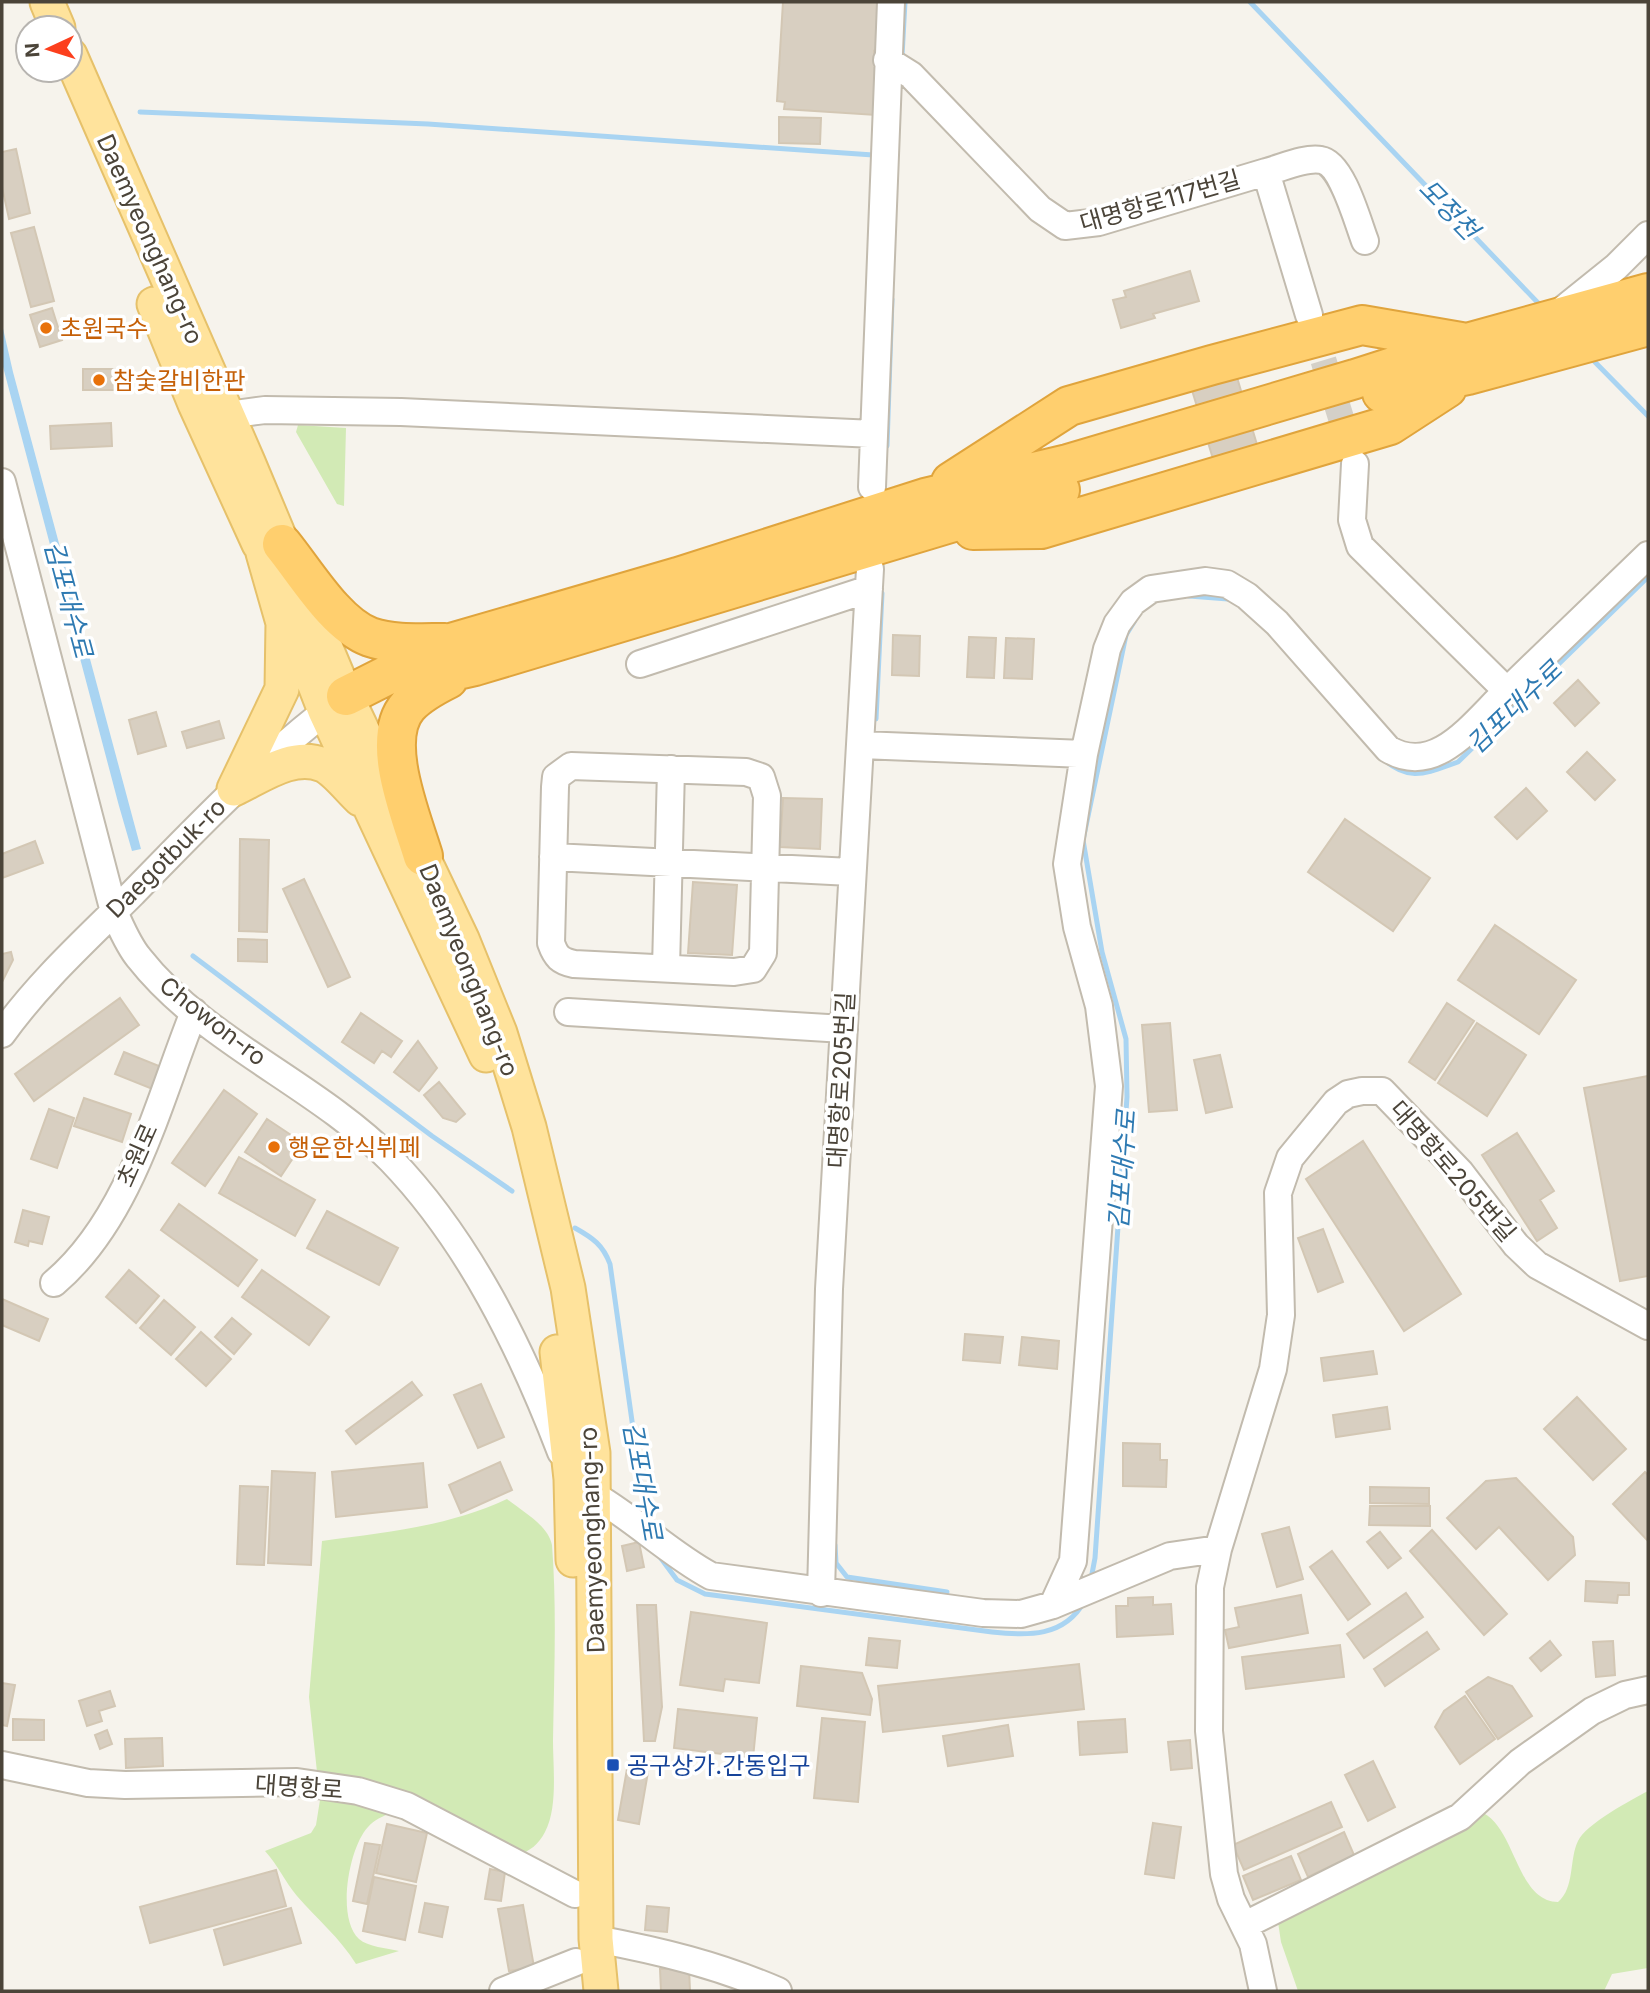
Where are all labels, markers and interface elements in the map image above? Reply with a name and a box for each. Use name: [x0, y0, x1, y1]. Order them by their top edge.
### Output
north arrow: [14, 14, 84, 84]
text: N: [21, 42, 45, 58]
street label: Daemyeonghang-ro: [91, 130, 209, 348]
street label: 대명항로117번길: [1076, 164, 1244, 238]
water label: 모정천: [1413, 172, 1487, 248]
place label: 초원국수: [60, 314, 148, 343]
marker: 초원국수: [38, 320, 54, 336]
place label: 참숯갈비한판: [113, 366, 245, 395]
marker: 참숯갈비한판: [91, 372, 107, 388]
water label: 김포대수로: [39, 537, 100, 662]
water label: 김포대수로: [1460, 654, 1569, 760]
street label: Daegotbuk-ro: [100, 792, 232, 924]
street label: Daemyeonghang-ro: [413, 860, 525, 1080]
street label: Chowon-ro: [154, 970, 272, 1072]
street label: 대명항로205번길: [822, 991, 860, 1169]
street label: 대명항로205번길: [1384, 1095, 1522, 1247]
water label: 김포대수로: [1102, 1108, 1142, 1231]
street label: 초원로: [110, 1119, 164, 1191]
place label: 행운한식뷔페: [288, 1133, 420, 1162]
marker: 행운한식뷔페: [266, 1139, 282, 1155]
water label: 김포대수로: [617, 1419, 669, 1544]
street label: Daemyeonghang-ro: [574, 1426, 610, 1654]
place label: 공구상가.간동입구: [627, 1751, 811, 1780]
marker: 공구상가.간동입구: [605, 1757, 621, 1773]
street label: 대명항로: [254, 1769, 344, 1805]

